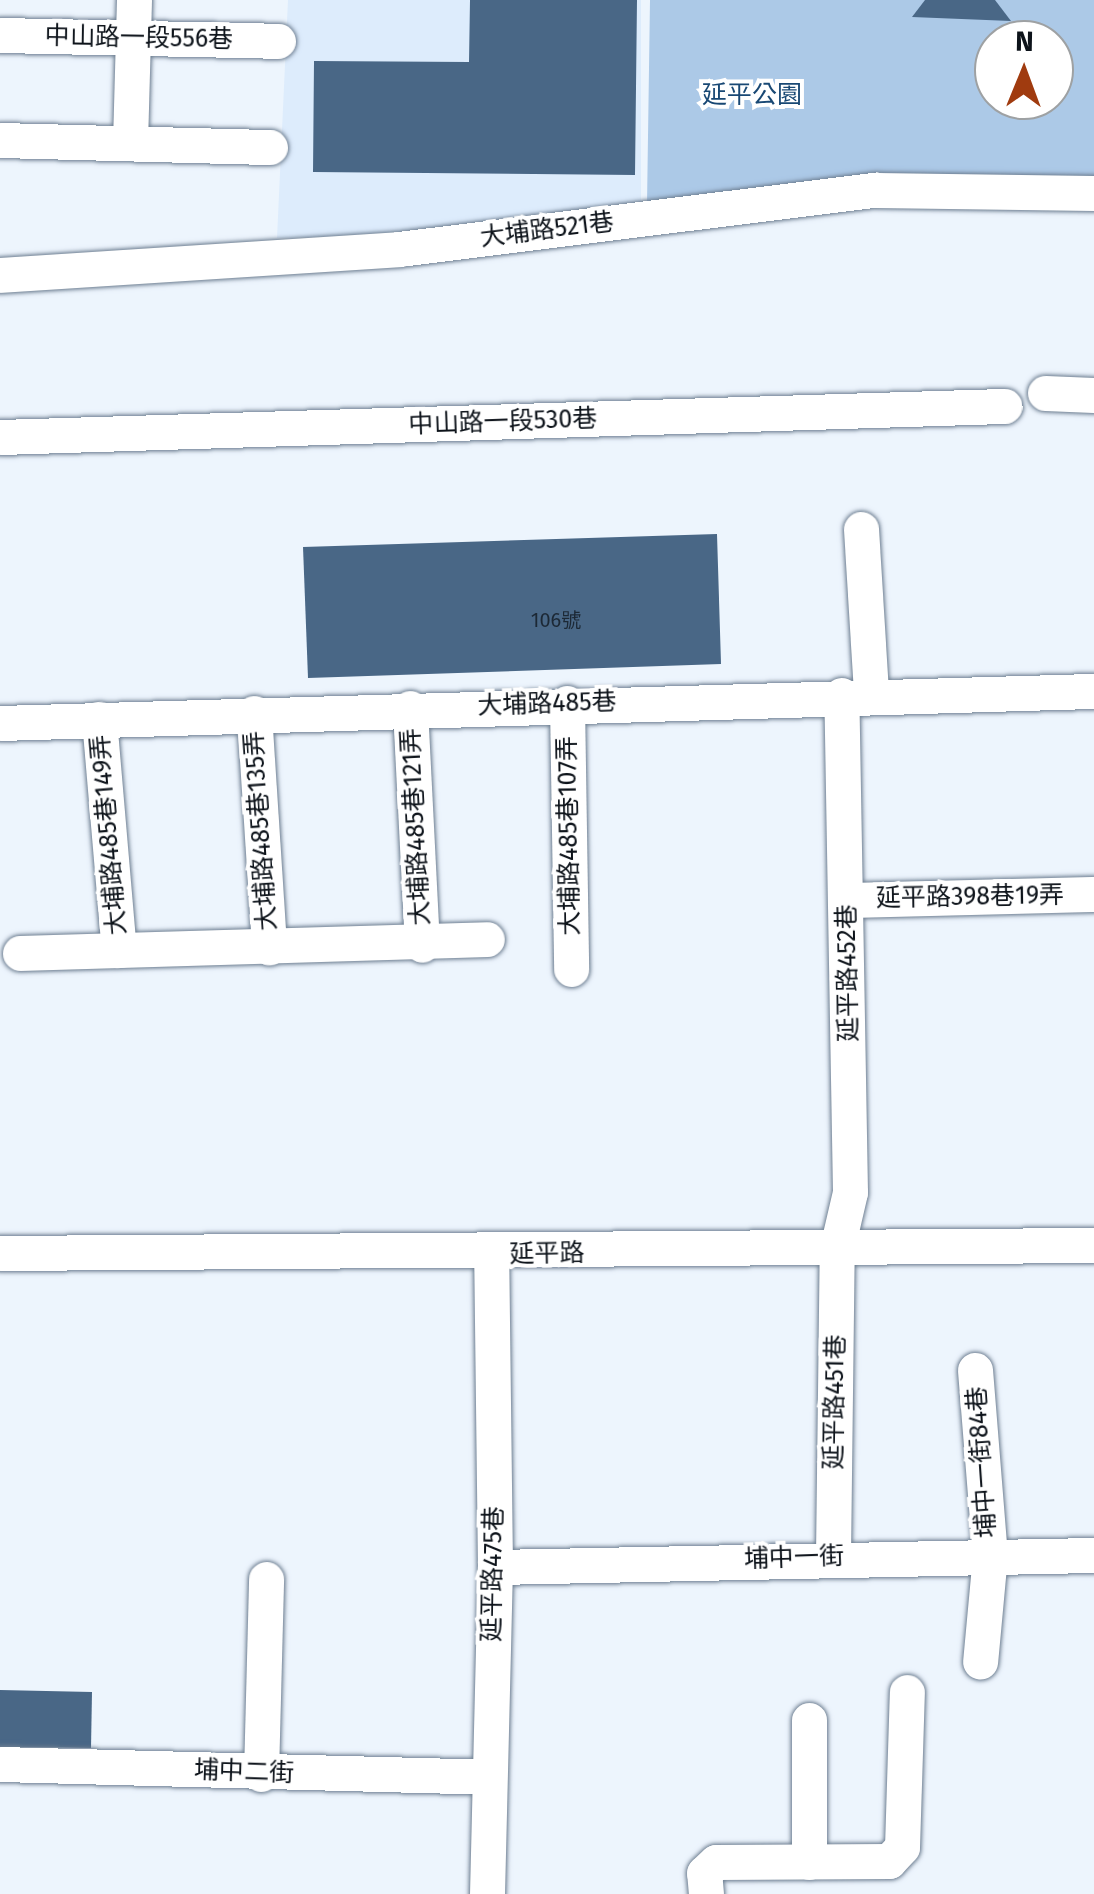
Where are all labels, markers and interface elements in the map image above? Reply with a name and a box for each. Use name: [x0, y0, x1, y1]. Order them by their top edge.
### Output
north arrow: [974, 20, 1074, 120]
street label: 中山路一段556巷: [45, 21, 233, 55]
text: N: [1015, 25, 1034, 58]
park label: 延平公園: [702, 80, 802, 110]
street label: 大埔路521巷: [478, 207, 616, 253]
street label: 中山路一段530巷: [408, 404, 598, 440]
house number: 106號: [531, 608, 581, 632]
street label: 大埔路485巷: [477, 687, 617, 721]
street label: 大埔路485巷121弄: [396, 727, 436, 927]
street label: 大埔路485巷135弄: [239, 730, 283, 932]
street label: 大埔路485巷149弄: [85, 733, 133, 937]
street label: 大埔路485巷107弄: [552, 736, 586, 936]
street label: 延平路398巷19弄: [876, 880, 1064, 914]
street label: 延平路452巷: [832, 904, 864, 1042]
street label: 延平路: [509, 1238, 585, 1270]
street label: 延平路451巷: [819, 1334, 851, 1470]
street label: 埔中一街84巷: [962, 1385, 1002, 1539]
street label: 延平路475巷: [477, 1506, 509, 1642]
street label: 埔中一街: [744, 1541, 844, 1575]
street label: 埔中二街: [194, 1755, 294, 1789]

